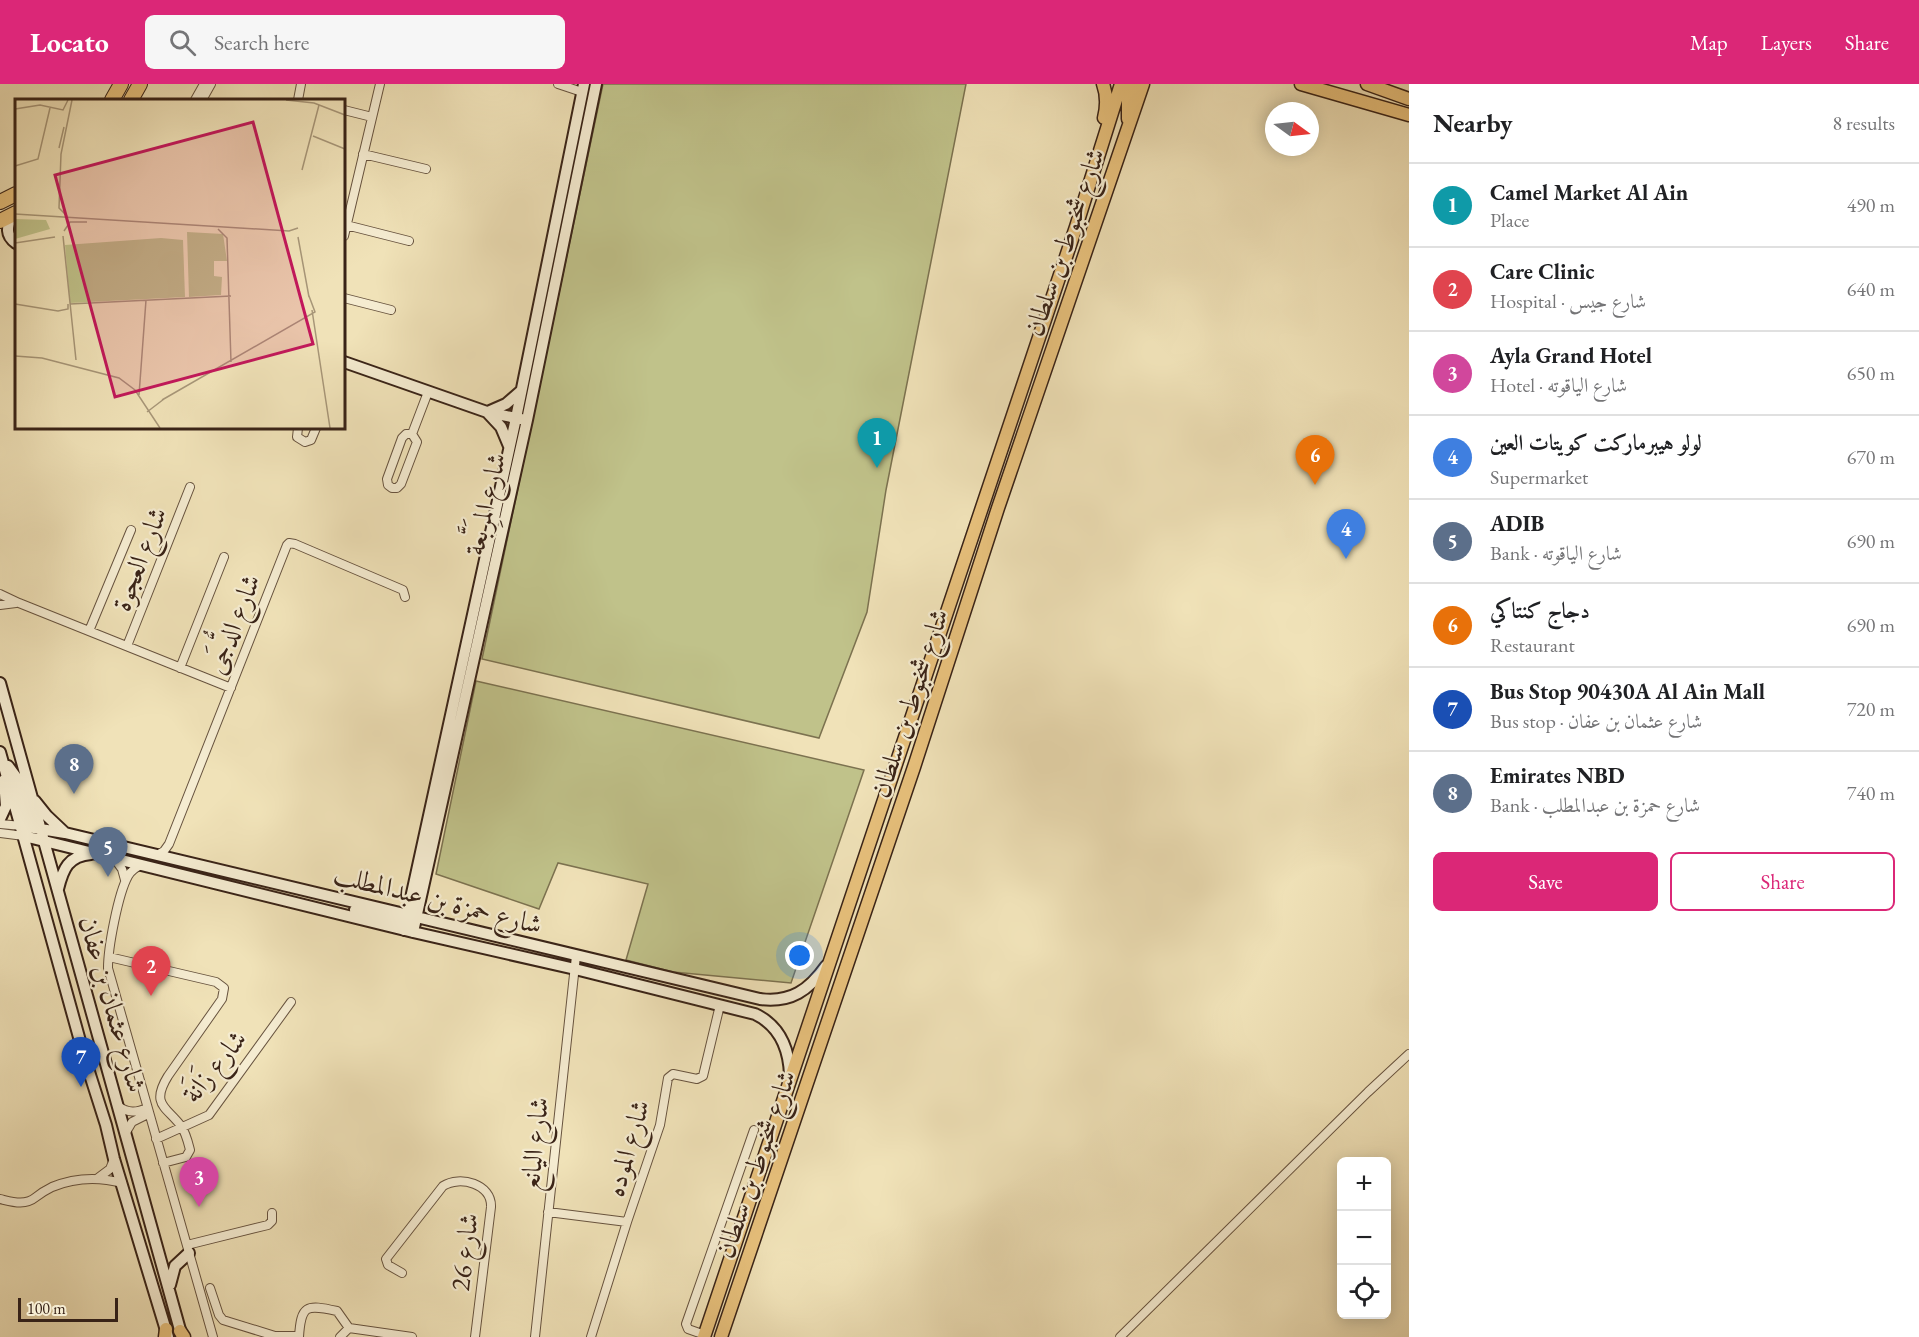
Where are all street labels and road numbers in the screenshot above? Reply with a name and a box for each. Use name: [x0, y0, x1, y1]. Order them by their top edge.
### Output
street label: شارع شخبوط بن سلطان: [1015, 143, 1117, 342]
street label: شارع المِرَبَّعة: [452, 448, 520, 560]
street label: شارع العجوة: [103, 502, 179, 618]
street label: شارع الدُّجَى: [190, 566, 273, 681]
street label: شارع شخبوط بن سلطان: [862, 604, 961, 803]
street label: شارع حمزة بن عبدالمطلب: [329, 856, 546, 947]
street label: شارع عثمان بن عفان: [66, 912, 155, 1097]
street label: شارع زَانَة: [173, 1022, 258, 1113]
street label: شارع شخبوط بن سلطان: [706, 1065, 808, 1264]
street label: شارع اليانع: [512, 1095, 563, 1193]
street label: شارع الموده: [597, 1096, 662, 1202]
street label: شارع 26: [442, 1211, 491, 1294]

